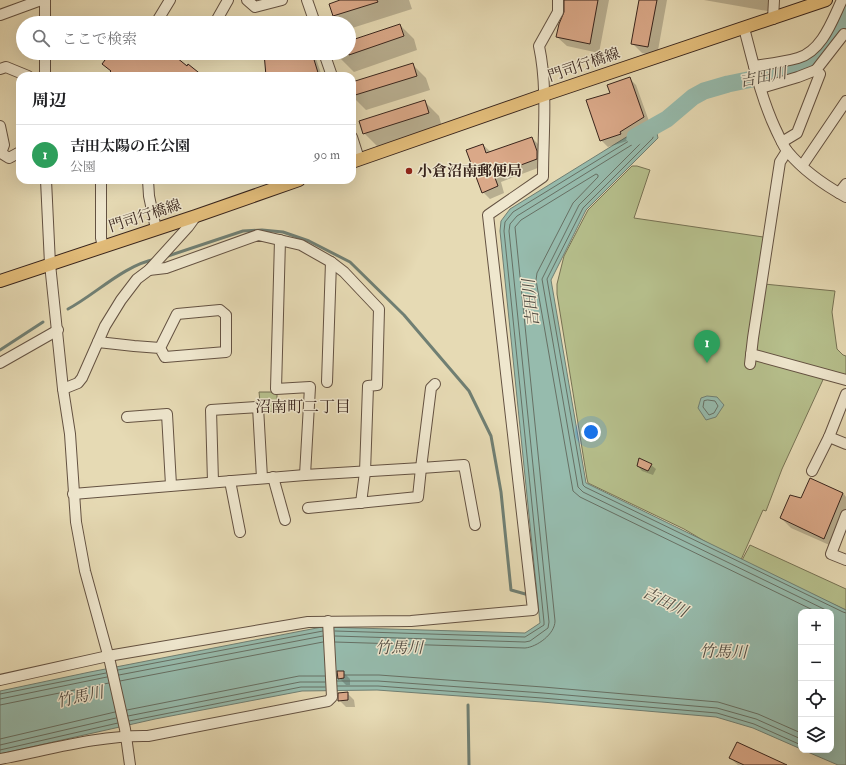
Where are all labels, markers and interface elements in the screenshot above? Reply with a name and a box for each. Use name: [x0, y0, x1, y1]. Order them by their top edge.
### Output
search box: [16, 16, 356, 60]
icon: search: [30, 27, 52, 49]
text: ここで検索: [62, 30, 137, 49]
street label: 門司行橋線: [545, 44, 623, 86]
water label: 吉田川: [738, 62, 790, 91]
text: 周辺: [32, 90, 66, 111]
text: 吉田太陽の丘公園: [70, 137, 190, 156]
text: 1: [43, 147, 47, 163]
text: 90 m: [314, 147, 340, 163]
text: 公園: [70, 159, 96, 175]
place label: 小倉沼南郵便局: [417, 162, 522, 181]
marker: 小倉沼南郵便局: [404, 166, 414, 176]
street label: 門司行橋線: [106, 195, 184, 237]
water label: 吉田川: [518, 276, 543, 328]
pin: 1: [694, 330, 720, 363]
district label: 沼南町二丁目: [255, 397, 351, 417]
your location: [581, 422, 601, 442]
water label: 吉田川: [639, 582, 693, 623]
map controls: [798, 609, 834, 753]
button: +: [798, 609, 834, 645]
water label: 竹馬川: [375, 638, 425, 658]
water label: 竹馬川: [699, 642, 749, 662]
button: −: [798, 645, 834, 681]
button: locate: [798, 681, 834, 717]
water label: 竹馬川: [54, 682, 108, 712]
button: layers: [798, 717, 834, 753]

